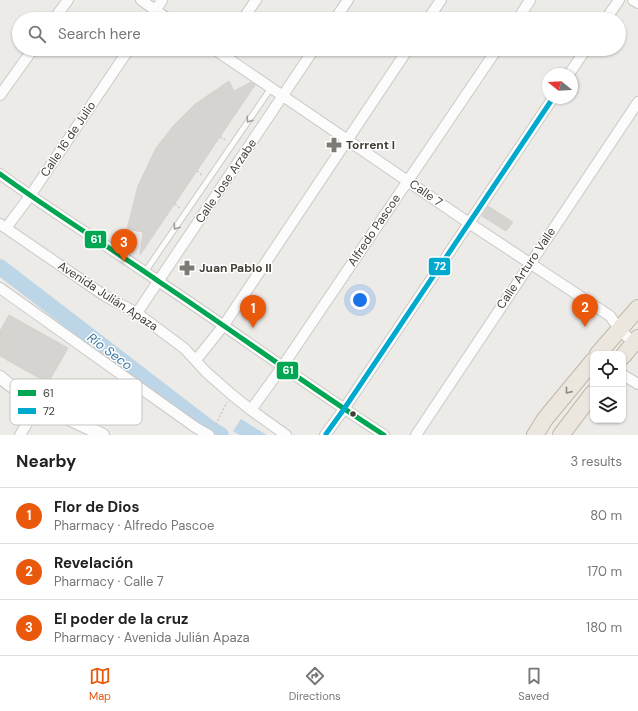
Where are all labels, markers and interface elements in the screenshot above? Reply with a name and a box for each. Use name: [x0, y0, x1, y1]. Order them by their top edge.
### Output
search box: [12, 12, 626, 56]
icon: search: [26, 23, 48, 45]
text: Search here: [58, 24, 141, 44]
north arrow: [542, 68, 578, 104]
street label: Calle 16 de Julio: [37, 98, 99, 180]
one-way arrow: [246, 116, 254, 123]
street label: Calle Jose Arzabe: [192, 136, 260, 226]
pharmacy icon: Torrent I: [325, 136, 343, 154]
place label: Torrent I: [346, 137, 395, 153]
street label: Calle 7: [406, 176, 446, 210]
street label: Alfredo Pascoe: [344, 191, 404, 269]
one-way arrow: [174, 223, 181, 230]
street label: Calle Arturo Valle: [493, 224, 559, 312]
pin: 3: [111, 229, 137, 262]
line badge: 61: [84, 230, 107, 249]
text: 61: [91, 232, 101, 246]
line badge: 72: [428, 257, 451, 276]
street label: Avenida Julián Apaza: [55, 258, 161, 334]
pharmacy icon: Juan Pablo II: [178, 259, 196, 277]
text: 72: [434, 259, 446, 273]
place label: Juan Pablo II: [199, 260, 272, 276]
your location: [350, 290, 370, 310]
pin: 2: [572, 294, 598, 327]
pin: 1: [240, 295, 266, 328]
water label: Río Seco: [84, 329, 136, 374]
map controls: [590, 351, 626, 423]
button: locate: [590, 351, 626, 387]
line badge: 61: [276, 361, 299, 380]
text: 61: [283, 363, 293, 377]
legend: [10, 379, 142, 425]
text: 61: [43, 386, 53, 400]
one-way arrow: [566, 386, 573, 393]
button: layers: [590, 387, 626, 423]
text: 72: [43, 404, 55, 418]
unlabelled marker: [348, 409, 358, 419]
text: Nearby: [16, 450, 76, 472]
text: 3 results: [570, 453, 622, 470]
text: Flor de Dios: [54, 497, 139, 517]
text: 1: [27, 507, 31, 524]
text: 80 m: [590, 507, 622, 524]
text: Pharmacy · Alfredo Pascoe: [54, 517, 214, 534]
text: Revelación: [54, 553, 133, 573]
text: 2: [25, 563, 33, 580]
text: 170 m: [587, 563, 622, 580]
text: Pharmacy · Calle 7: [54, 573, 164, 590]
text: El poder de la cruz: [54, 609, 188, 629]
text: 3: [25, 619, 33, 636]
text: 180 m: [586, 619, 622, 636]
text: Pharmacy · Avenida Julián Apaza: [54, 629, 250, 646]
tab: Map: [89, 665, 111, 703]
tab: Directions: [289, 665, 341, 703]
tab: Saved: [518, 665, 549, 703]

